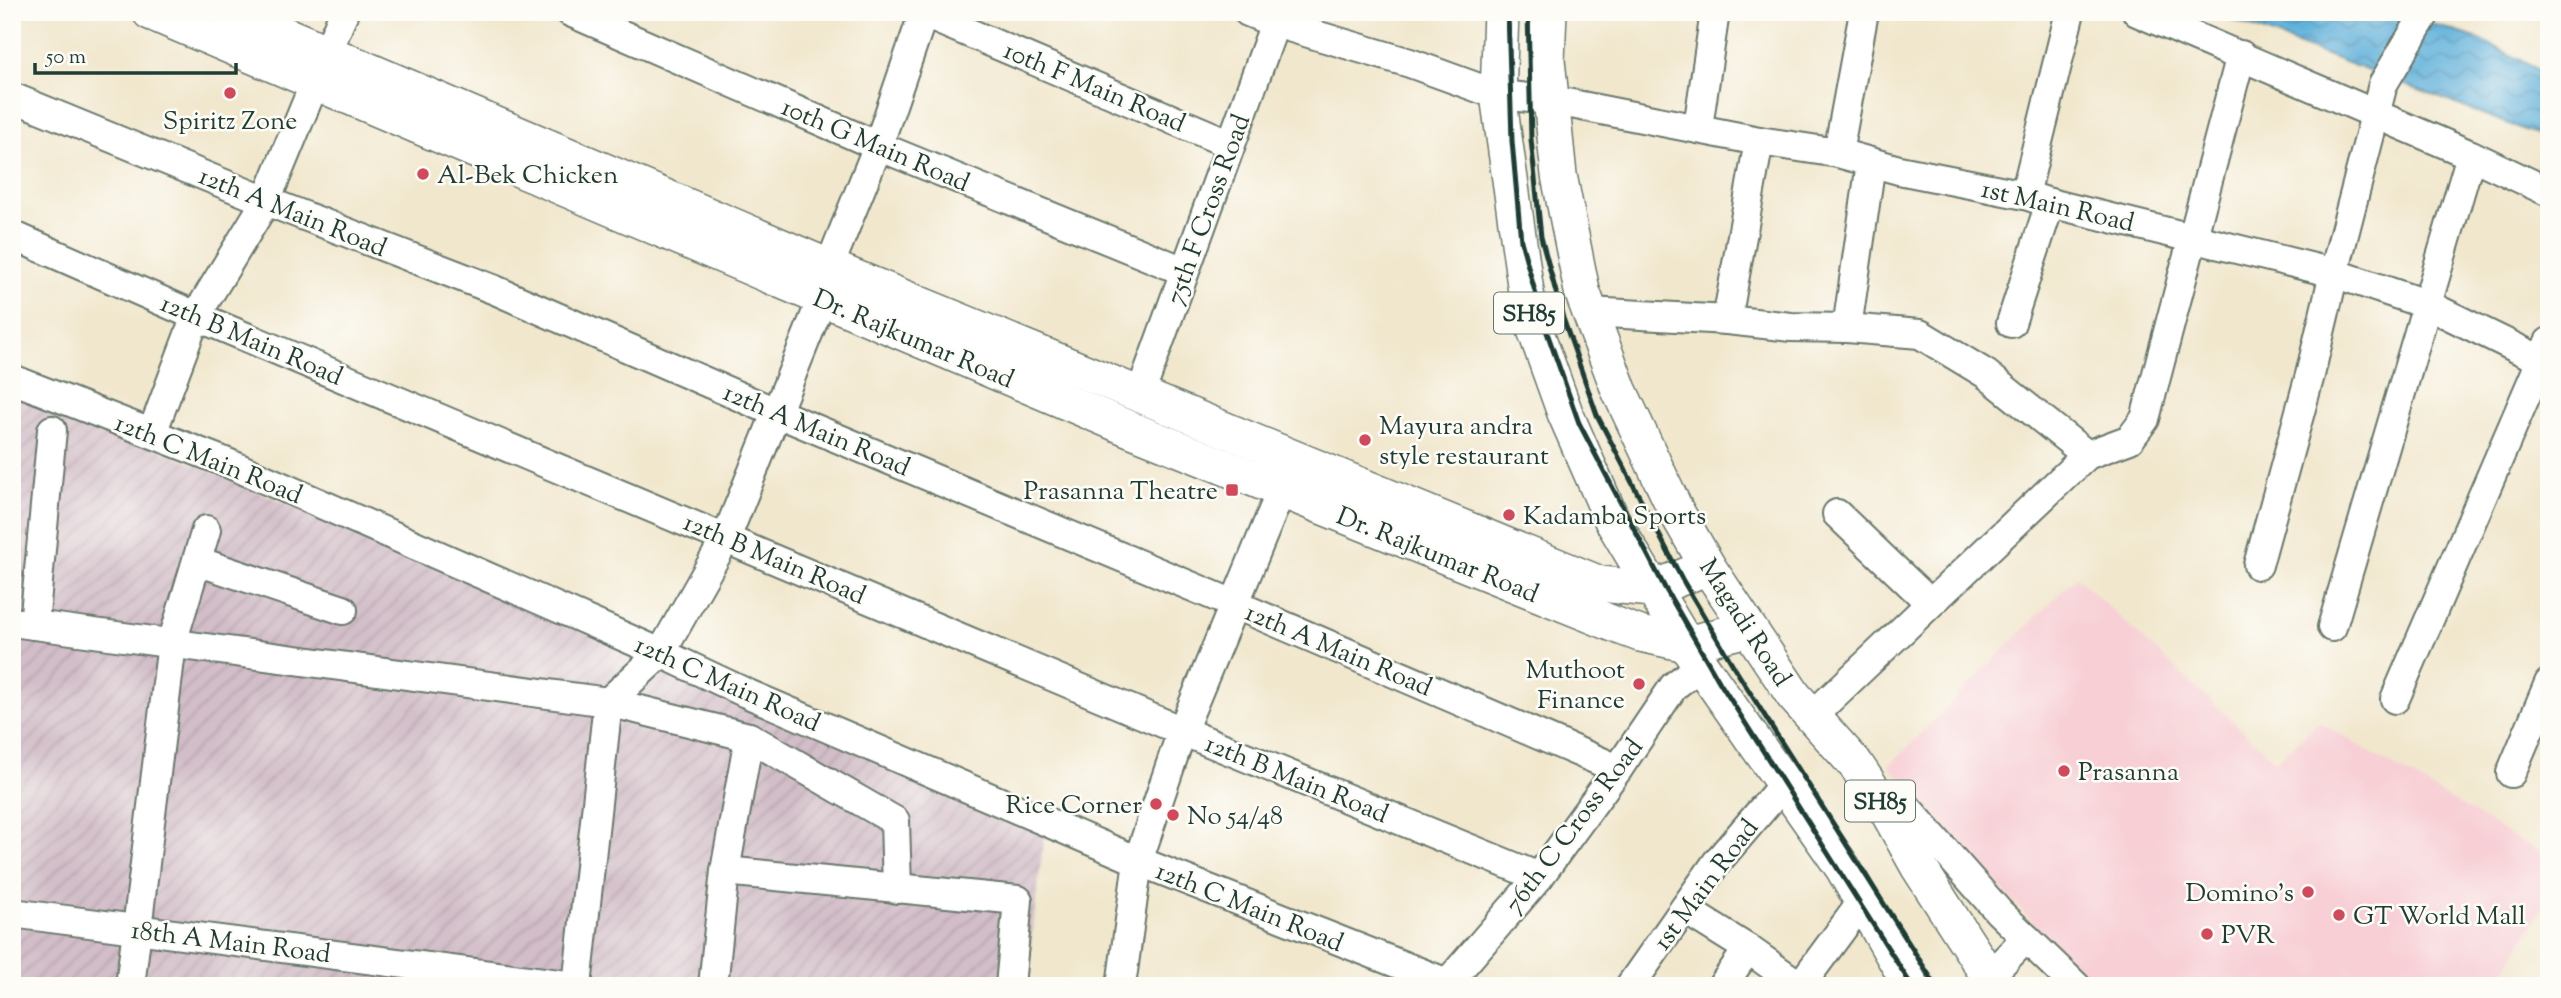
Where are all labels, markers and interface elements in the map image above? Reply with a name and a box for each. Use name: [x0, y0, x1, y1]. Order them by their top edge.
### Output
scale bar: [35, 32, 236, 76]
street label: 10th F Main Road: [997, 33, 1191, 143]
text: 50 m: [45, 43, 86, 73]
marker: Spiritz Zone: [222, 85, 238, 101]
street label: 10th G Main Road: [775, 90, 975, 203]
place label: Spiritz Zone: [163, 104, 297, 141]
street label: 75th F Cross Road: [1158, 109, 1261, 310]
place label: Al-Bek Chicken: [437, 158, 618, 195]
street label: 12th A Main Road: [192, 159, 392, 268]
marker: Al-Bek Chicken: [415, 166, 431, 182]
street label: 1st Main Road: [1977, 172, 2138, 243]
street label: Dr. Rajkumar Road: [807, 281, 1020, 400]
street label: 12th B Main Road: [154, 286, 348, 397]
road number: SH85: [1494, 292, 1564, 334]
street label: 12th A Main Road: [717, 375, 916, 487]
street label: 12th C Main Road: [109, 406, 308, 515]
place label: Mayura andra style restaurant: [1379, 409, 1549, 476]
marker: Mayura andra style restaurant: [1357, 432, 1373, 448]
place label: Prasanna Theatre: [1024, 474, 1218, 511]
marker: Prasanna Theatre: [1224, 482, 1240, 498]
street label: Dr. Rajkumar Road: [1330, 499, 1544, 614]
place label: Kadamba Sports: [1523, 499, 1706, 536]
street label: 12th B Main Road: [677, 505, 871, 616]
marker: Kadamba Sports: [1501, 507, 1517, 523]
street label: Magadi Road: [1689, 552, 1799, 695]
street label: 12th A Main Road: [1239, 595, 1438, 707]
street label: 12th C Main Road: [628, 628, 826, 743]
place label: Muthoot Finance: [1525, 653, 1625, 720]
marker: Muthoot Finance: [1631, 676, 1647, 692]
street label: 12th B Main Road: [1199, 727, 1394, 834]
street label: 76th C Cross Road: [1497, 731, 1653, 922]
place label: Prasanna: [2078, 755, 2179, 792]
marker: Prasanna: [2056, 763, 2072, 779]
road number: SH85: [1845, 780, 1915, 822]
place label: Rice Corner: [1005, 788, 1142, 825]
marker: Rice Corner: [1148, 796, 1164, 812]
place label: No 54/48: [1187, 799, 1283, 836]
marker: No 54/48: [1165, 807, 1181, 823]
street label: 1st Main Road: [1645, 812, 1769, 959]
street label: 12th C Main Road: [1150, 854, 1349, 963]
place label: Domino's: [2185, 876, 2294, 913]
marker: Domino's: [2300, 884, 2316, 900]
place label: GT World Mall: [2353, 899, 2526, 936]
marker: GT World Mall: [2331, 907, 2347, 923]
street label: 18th A Main Road: [129, 913, 333, 974]
place label: PVR: [2221, 918, 2275, 955]
marker: PVR: [2199, 926, 2215, 942]

